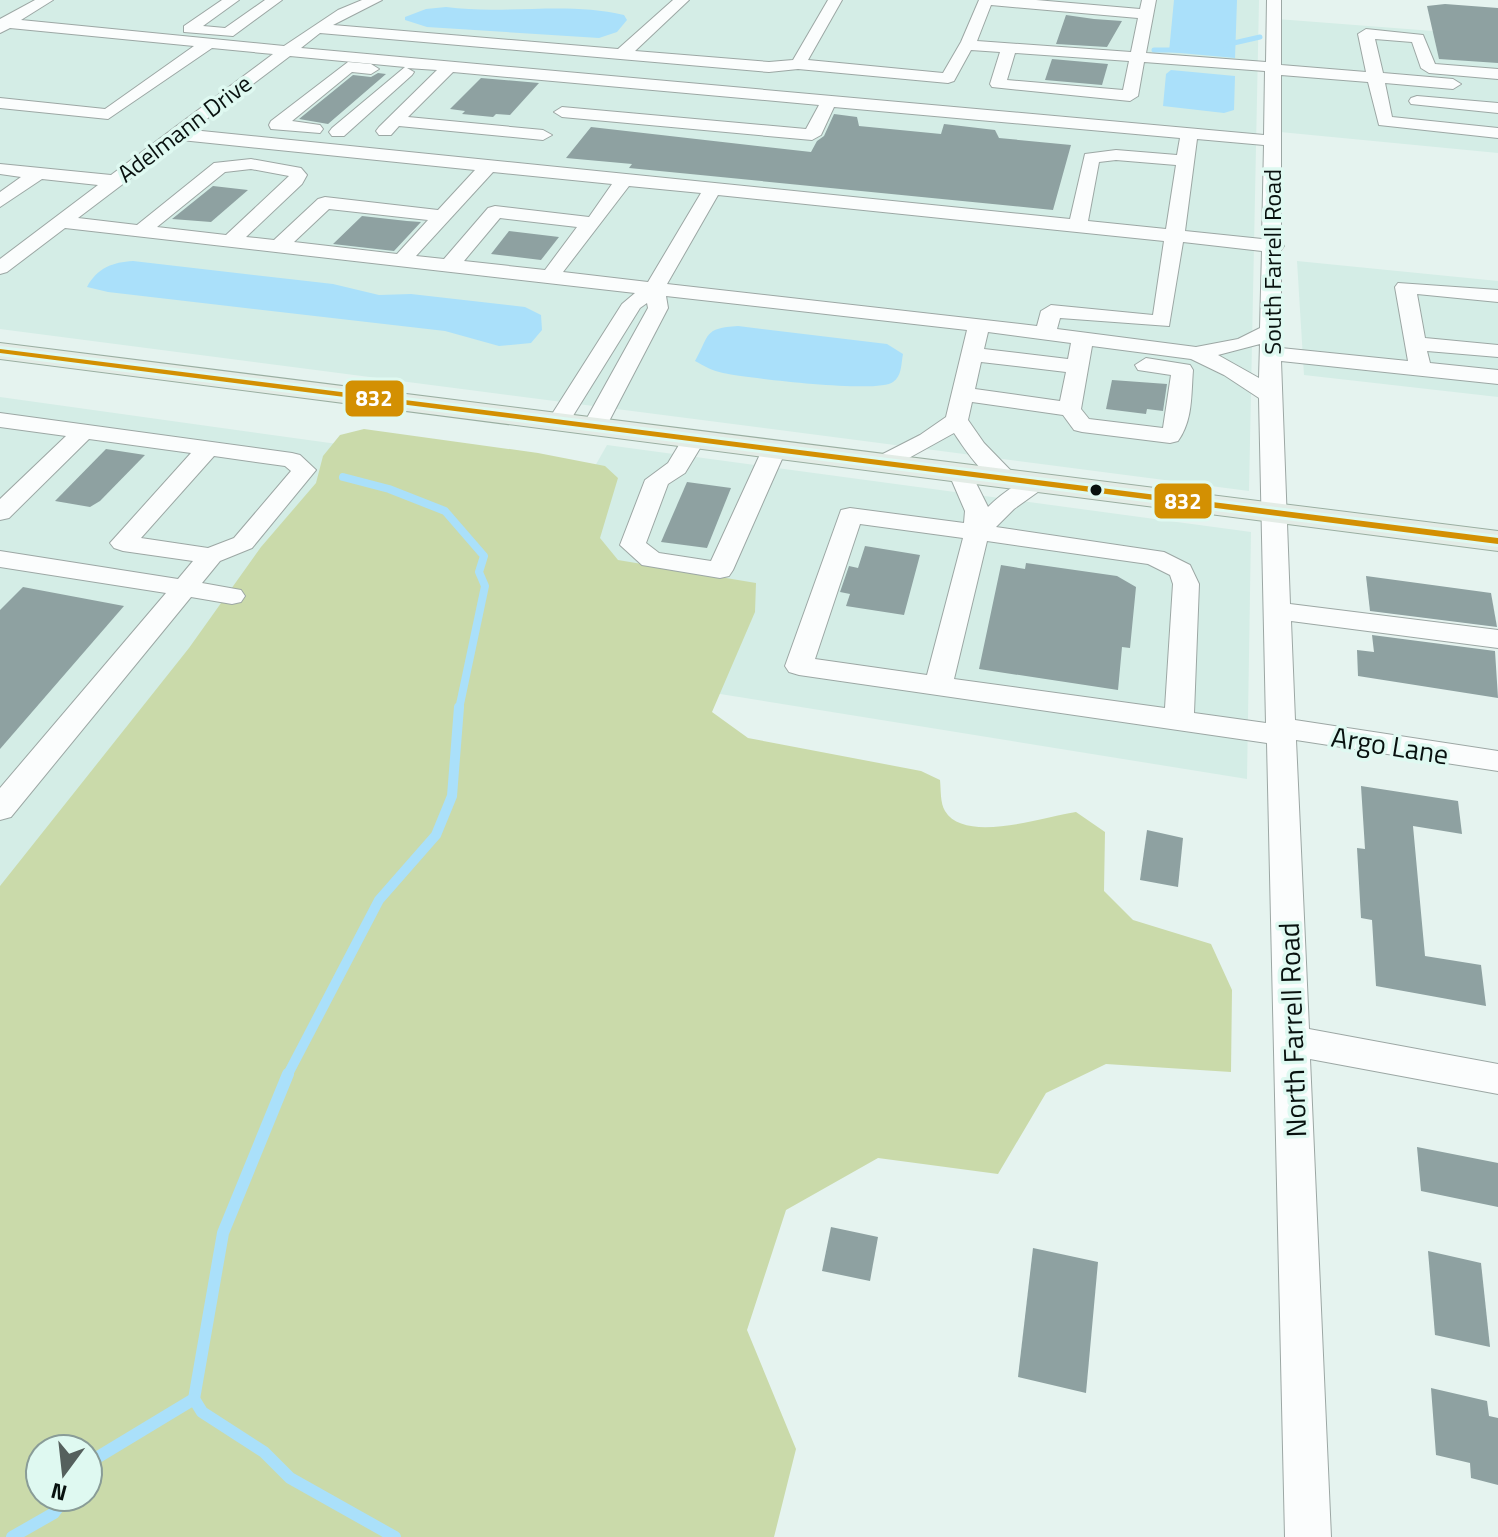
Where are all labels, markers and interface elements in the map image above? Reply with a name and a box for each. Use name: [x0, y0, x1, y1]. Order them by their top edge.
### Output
street label: Adelmann Drive: [109, 65, 259, 191]
street label: South Farrell Road: [1254, 169, 1290, 355]
line badge: 832: [344, 379, 405, 418]
text: 832: [356, 381, 392, 415]
unlabelled marker: [1088, 482, 1104, 498]
line badge: 832: [1153, 482, 1213, 520]
text: 832: [1165, 484, 1201, 518]
street label: Argo Lane: [1328, 715, 1452, 775]
street label: North Farrell Road: [1267, 922, 1317, 1138]
north arrow: [24, 1433, 104, 1513]
text: N: [47, 1474, 71, 1511]

